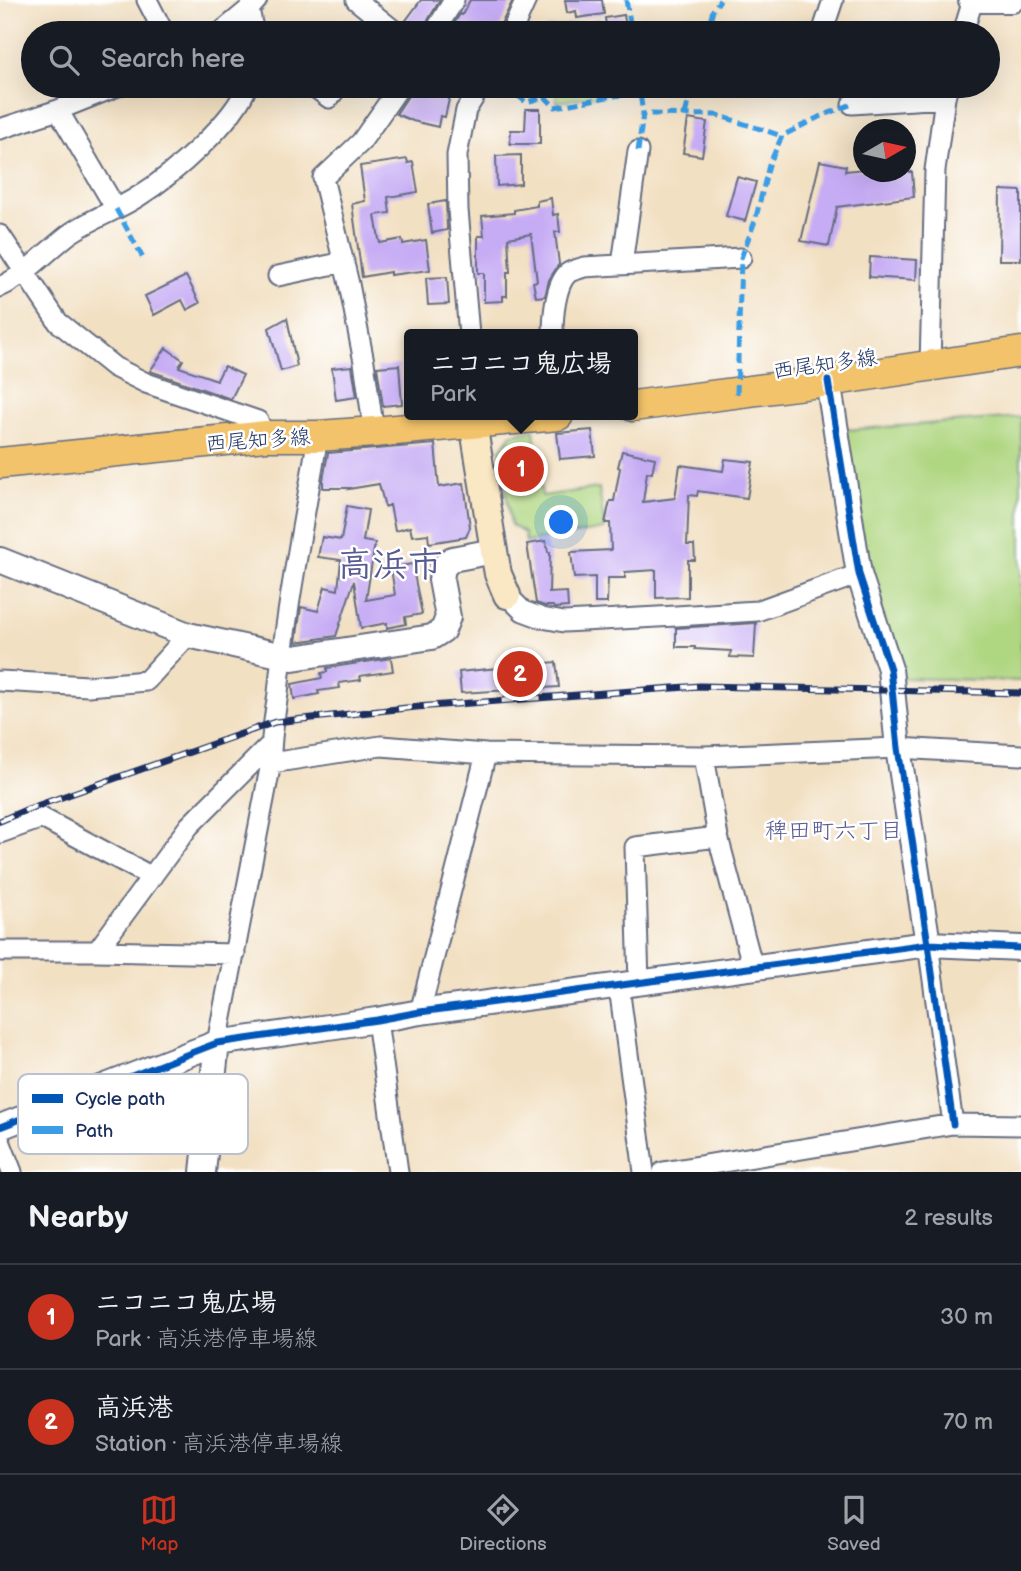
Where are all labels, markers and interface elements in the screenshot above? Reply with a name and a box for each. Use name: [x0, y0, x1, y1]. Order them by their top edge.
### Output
search box: [21, 21, 1000, 98]
icon: search: [45, 41, 83, 79]
text: Search here: [101, 44, 245, 75]
north arrow: [853, 119, 916, 182]
popup: [404, 329, 638, 420]
street label: 西尾知多線: [771, 345, 879, 384]
text: ニコニコ鬼広場: [430, 349, 612, 380]
text: Park: [430, 380, 476, 408]
street label: 西尾知多線: [205, 424, 311, 457]
pin: 1: [498, 443, 544, 495]
your location: [544, 505, 578, 539]
district label: 高浜市: [337, 544, 443, 587]
pin: 2: [497, 648, 543, 700]
district label: 稗田町六丁目: [765, 817, 903, 845]
legend: [18, 1074, 248, 1154]
text: Cycle path: [75, 1088, 165, 1111]
text: Path: [75, 1120, 113, 1143]
text: Nearby: [28, 1200, 128, 1236]
text: 2 results: [904, 1204, 993, 1232]
text: ニコニコ鬼広場: [95, 1288, 277, 1319]
text: 1: [46, 1303, 56, 1331]
text: 30 m: [940, 1303, 993, 1331]
text: Park · 高浜港停車場線: [95, 1325, 317, 1353]
text: 高浜港: [95, 1393, 173, 1424]
text: 2: [44, 1408, 58, 1436]
text: 70 m: [943, 1408, 993, 1436]
text: Station · 高浜港停車場線: [95, 1430, 343, 1458]
tab: Map: [140, 1491, 179, 1556]
tab: Directions: [459, 1491, 547, 1556]
tab: Saved: [827, 1491, 881, 1556]

